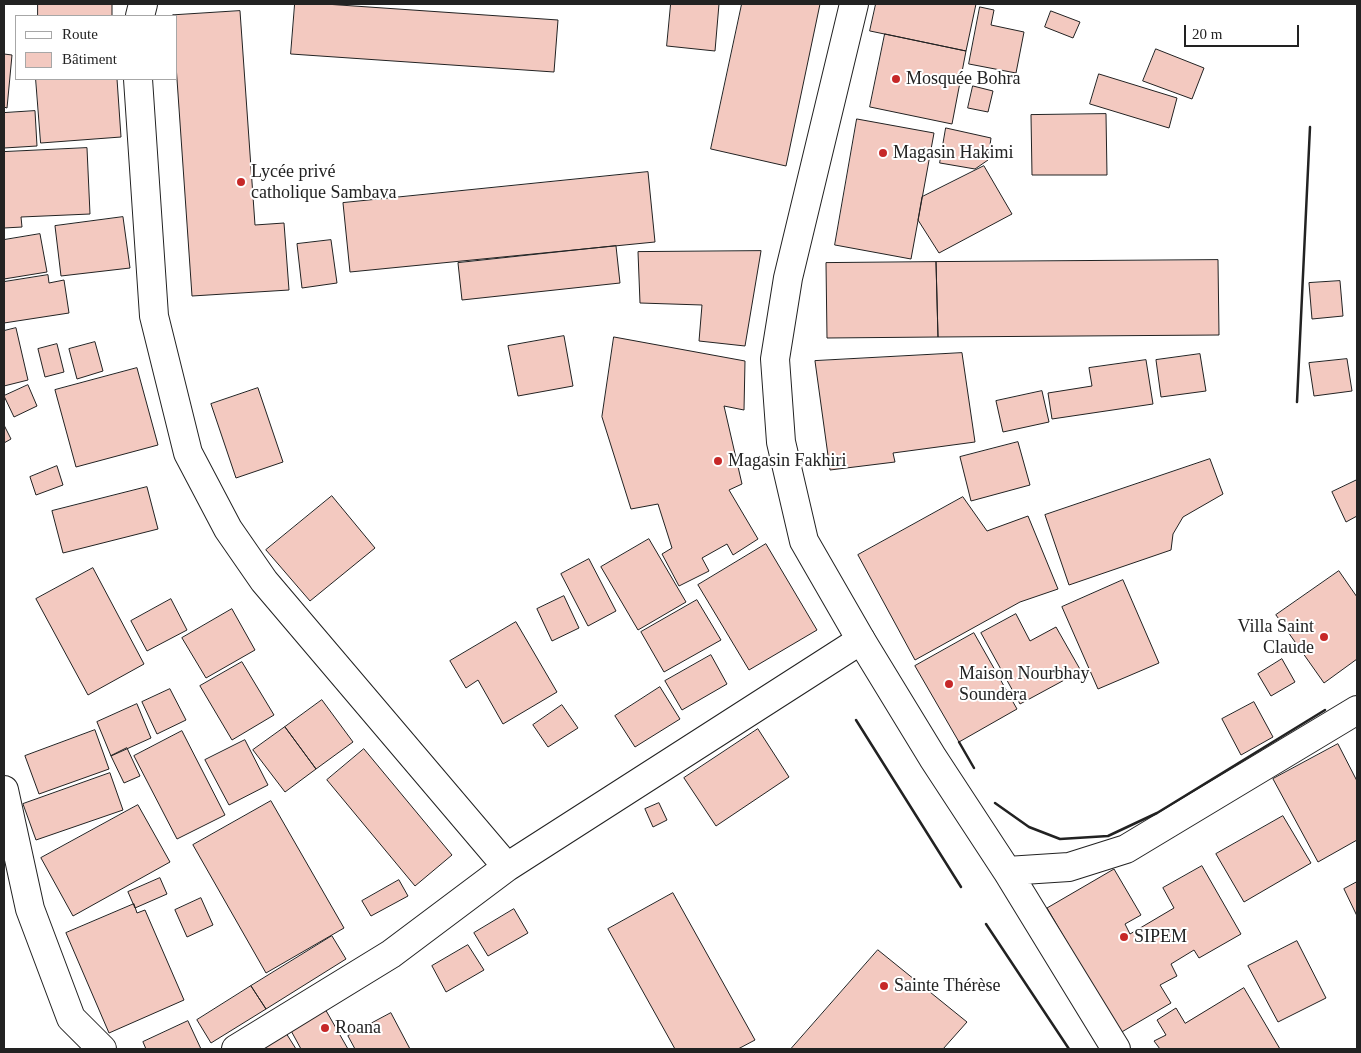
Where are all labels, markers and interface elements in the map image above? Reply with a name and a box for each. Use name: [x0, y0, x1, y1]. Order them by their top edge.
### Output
legend: [15, 15, 178, 80]
scale bar: [1186, 15, 1301, 47]
text: Route: [62, 26, 98, 42]
text: 20 m: [1192, 26, 1222, 42]
text: Bâtiment: [62, 51, 117, 67]
place label: Mosquée Bohra: [906, 68, 1020, 90]
marker: Mosquée Bohra: [890, 73, 902, 85]
place label: Magasin Hakimi: [893, 142, 1013, 164]
marker: Magasin Hakimi: [877, 147, 889, 159]
place label: Lycée privé catholique Sambava: [251, 161, 396, 203]
marker: Lycée privé catholique Sambava: [235, 176, 247, 188]
place label: Magasin Fakhiri: [728, 450, 846, 472]
marker: Magasin Fakhiri: [712, 455, 724, 467]
place label: Villa Saint Claude: [1238, 616, 1314, 659]
marker: Villa Saint Claude: [1318, 631, 1330, 643]
place label: Maison Nourbhay Soundera: [959, 663, 1089, 706]
marker: Maison Nourbhay Soundera: [943, 678, 955, 690]
place label: SIPEM: [1134, 926, 1187, 948]
marker: SIPEM: [1118, 931, 1130, 943]
place label: Sainte Thérèse: [894, 975, 1000, 997]
marker: Sainte Thérèse: [878, 980, 890, 992]
place label: Roana: [335, 1017, 381, 1039]
marker: Roana: [319, 1022, 331, 1034]

